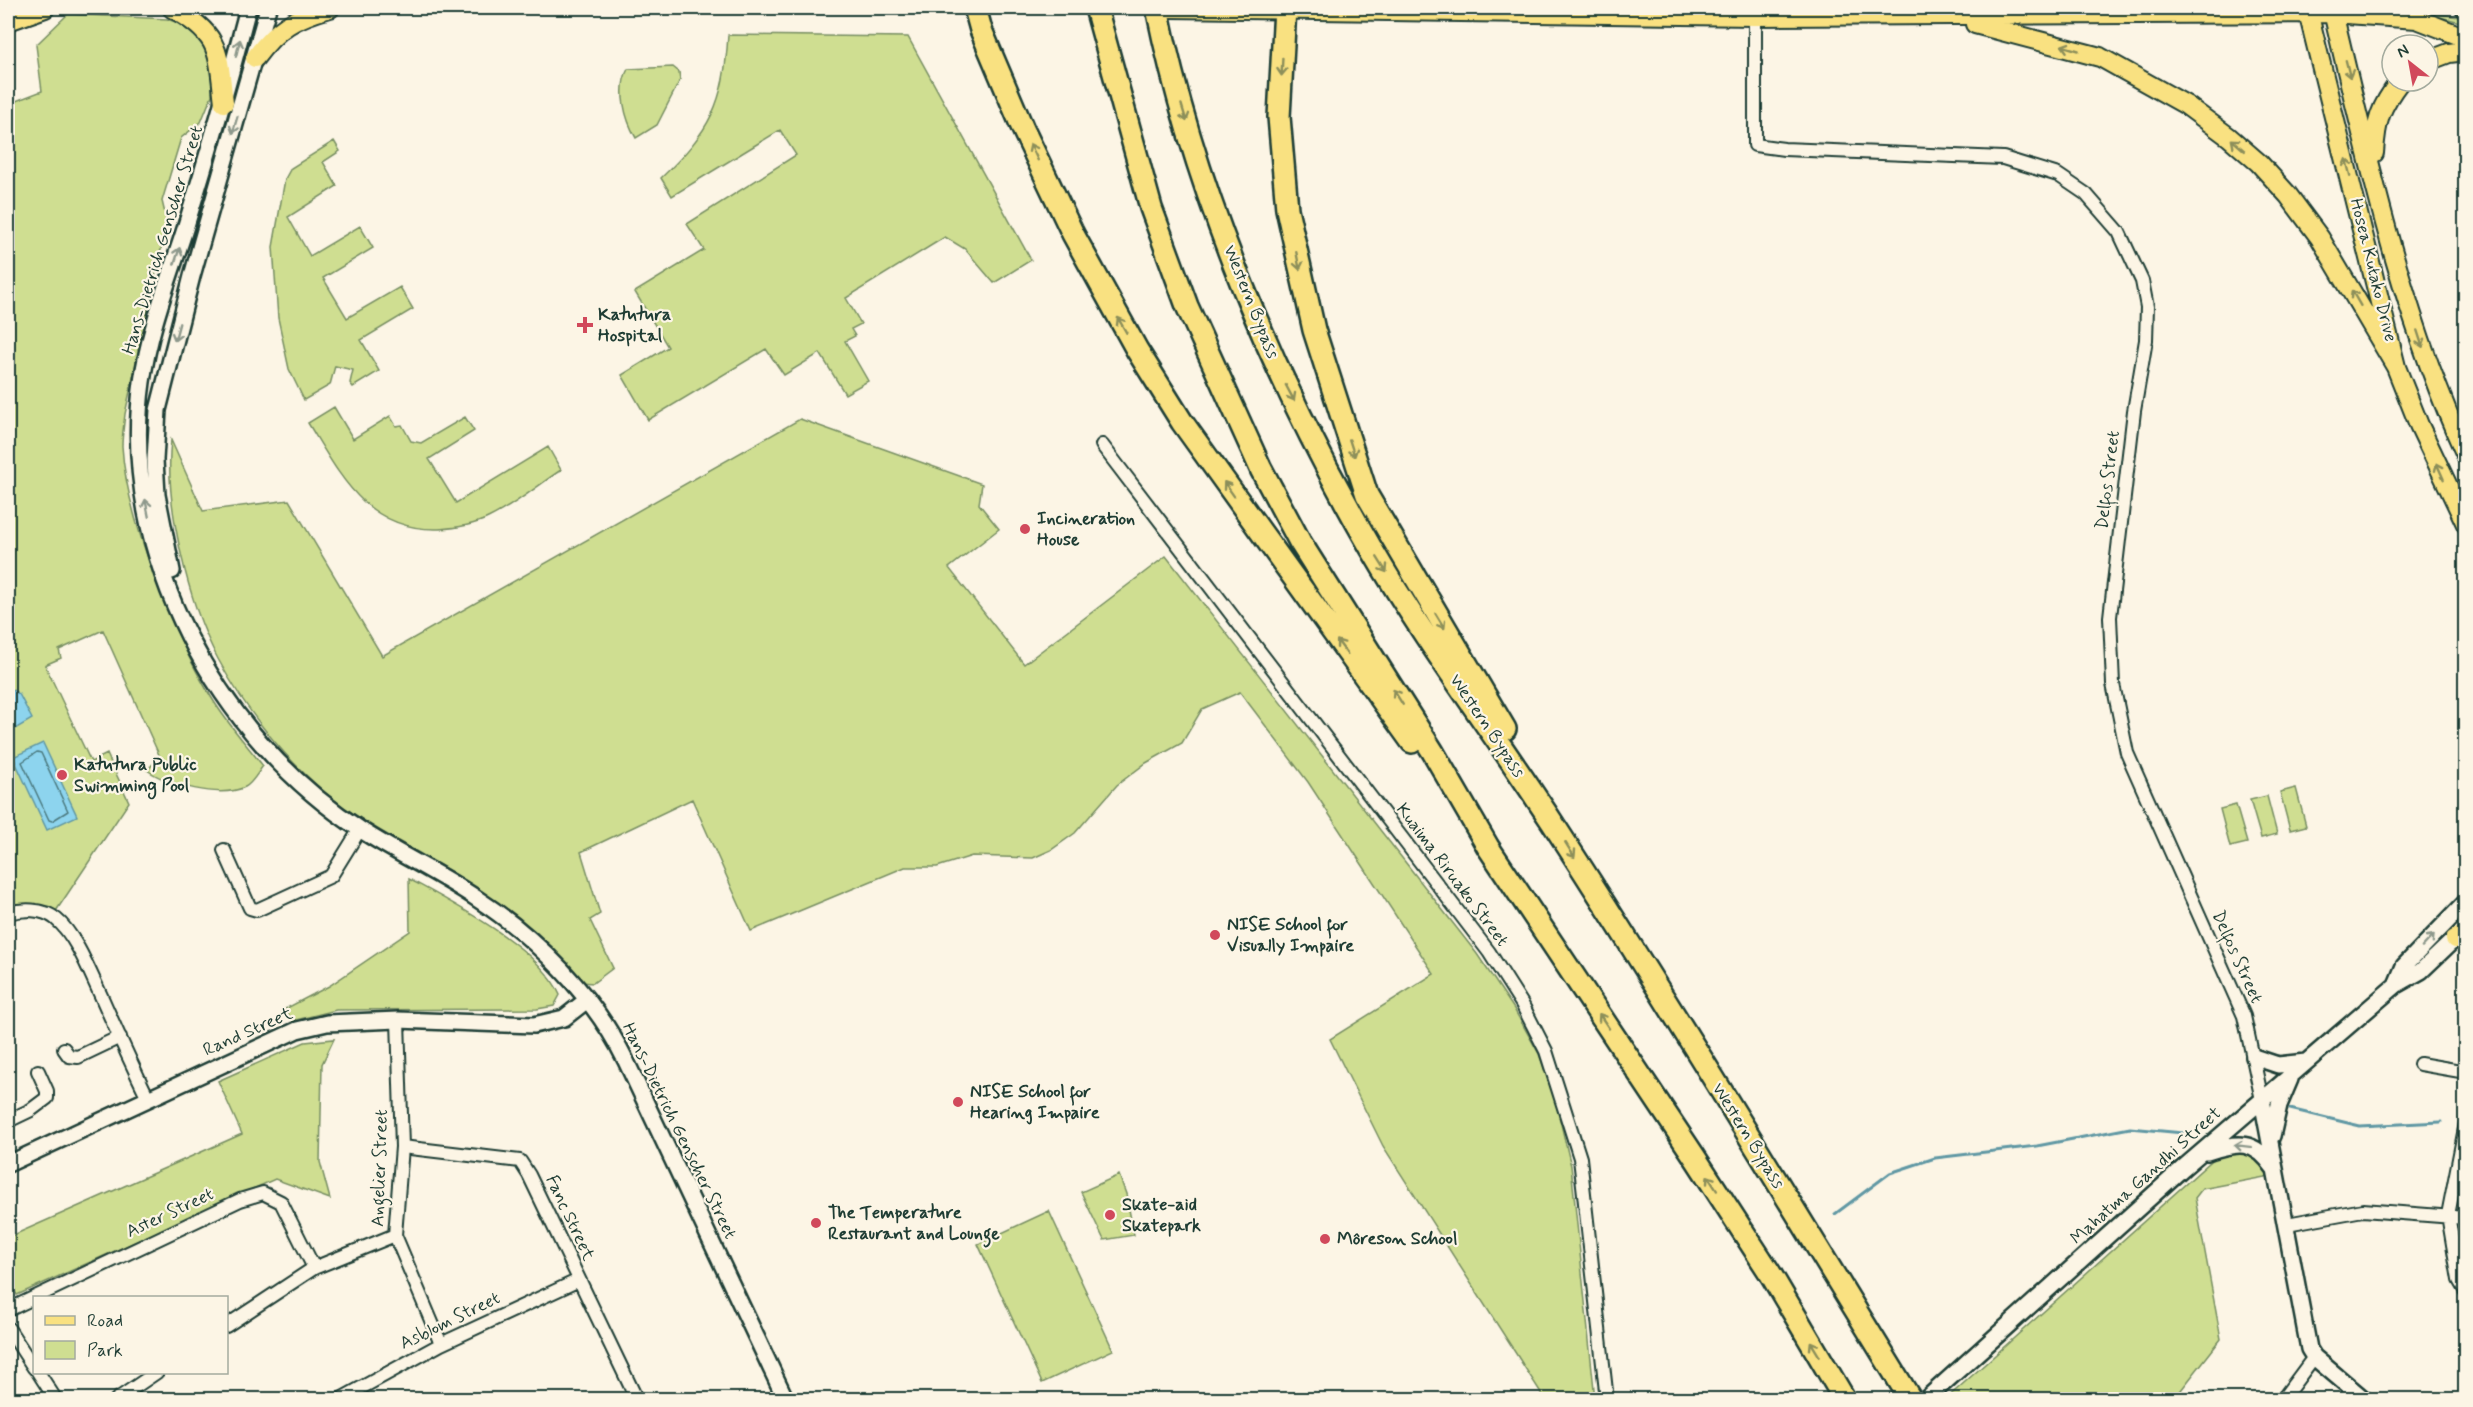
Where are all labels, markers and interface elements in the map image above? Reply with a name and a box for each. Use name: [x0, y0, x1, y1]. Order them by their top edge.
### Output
north arrow: [2380, 33, 2440, 93]
one-way arrow: [232, 39, 244, 58]
text: N: [2393, 40, 2413, 63]
one-way arrow: [2061, 42, 2080, 54]
one-way arrow: [1276, 57, 1287, 77]
one-way arrow: [2343, 60, 2354, 79]
one-way arrow: [1179, 103, 1190, 122]
one-way arrow: [229, 115, 240, 134]
street label: Hans-Dietrich Genscher Street: [117, 122, 209, 357]
one-way arrow: [2231, 138, 2246, 152]
one-way arrow: [1027, 143, 1039, 161]
one-way arrow: [2342, 158, 2354, 177]
street label: Hosea Kutako Drive: [2344, 196, 2402, 344]
street label: Western Bypass: [1217, 242, 1285, 362]
one-way arrow: [172, 247, 183, 266]
one-way arrow: [1293, 250, 1304, 270]
one-way arrow: [2350, 290, 2361, 308]
place label: Katutura Hospital: [598, 303, 671, 348]
marker: Katutura Hospital: [576, 316, 594, 334]
one-way arrow: [1116, 317, 1128, 334]
one-way arrow: [170, 323, 182, 342]
one-way arrow: [2415, 329, 2426, 348]
one-way arrow: [1285, 383, 1296, 401]
street label: Delfos Street: [2090, 429, 2128, 531]
one-way arrow: [1347, 438, 1358, 457]
one-way arrow: [2434, 462, 2445, 481]
one-way arrow: [1222, 481, 1235, 497]
one-way arrow: [141, 499, 152, 518]
place label: Incineration House: [1037, 507, 1135, 552]
marker: Incineration House: [1018, 522, 1032, 536]
one-way arrow: [1376, 556, 1388, 573]
one-way arrow: [1435, 612, 1447, 629]
one-way arrow: [1336, 639, 1349, 655]
street label: Western Bypass: [1443, 669, 1531, 783]
one-way arrow: [1392, 689, 1404, 706]
place label: Katutura Public Swimming Pool: [74, 753, 197, 800]
marker: Katutura Public Swimming Pool: [55, 768, 69, 782]
street label: Kuaima Riruako Street: [1390, 798, 1514, 952]
one-way arrow: [1564, 841, 1576, 858]
street label: Delfos Street: [2204, 907, 2268, 1008]
place label: NISE School for Visually Impaire: [1227, 913, 1354, 958]
marker: NISE School for Visually Impaire: [1208, 928, 1222, 942]
one-way arrow: [2421, 934, 2435, 949]
street label: Rand Street: [199, 1001, 297, 1062]
one-way arrow: [1598, 1013, 1610, 1029]
street label: Hans-Dietrich Genscher Street: [616, 1019, 742, 1243]
street label: Western Bypass: [1706, 1079, 1790, 1193]
place label: NISE School for Hearing Impaire: [970, 1080, 1100, 1125]
marker: NISE School for Hearing Impaire: [951, 1095, 965, 1109]
street label: Mahatma Gandhi Street: [2065, 1102, 2227, 1250]
street label: Angelier Street: [366, 1109, 396, 1227]
one-way arrow: [2234, 1140, 2253, 1151]
street label: Fanc Street: [540, 1171, 600, 1265]
one-way arrow: [1705, 1175, 1717, 1192]
street label: Aster Street: [122, 1182, 218, 1244]
place label: Skate-aid Skatepark: [1122, 1193, 1201, 1238]
place label: The Temperature Restaurant and Lounge: [828, 1201, 1000, 1248]
marker: Skate-aid Skatepark: [1103, 1208, 1117, 1222]
marker: The Temperature Restaurant and Lounge: [809, 1216, 823, 1230]
place label: Môreson School: [1337, 1227, 1457, 1251]
marker: Môreson School: [1318, 1232, 1332, 1246]
street label: Asblom Street: [396, 1286, 504, 1356]
legend: [33, 1296, 228, 1374]
text: Road: [87, 1309, 123, 1333]
text: Park: [87, 1339, 123, 1363]
one-way arrow: [1809, 1341, 1821, 1358]

